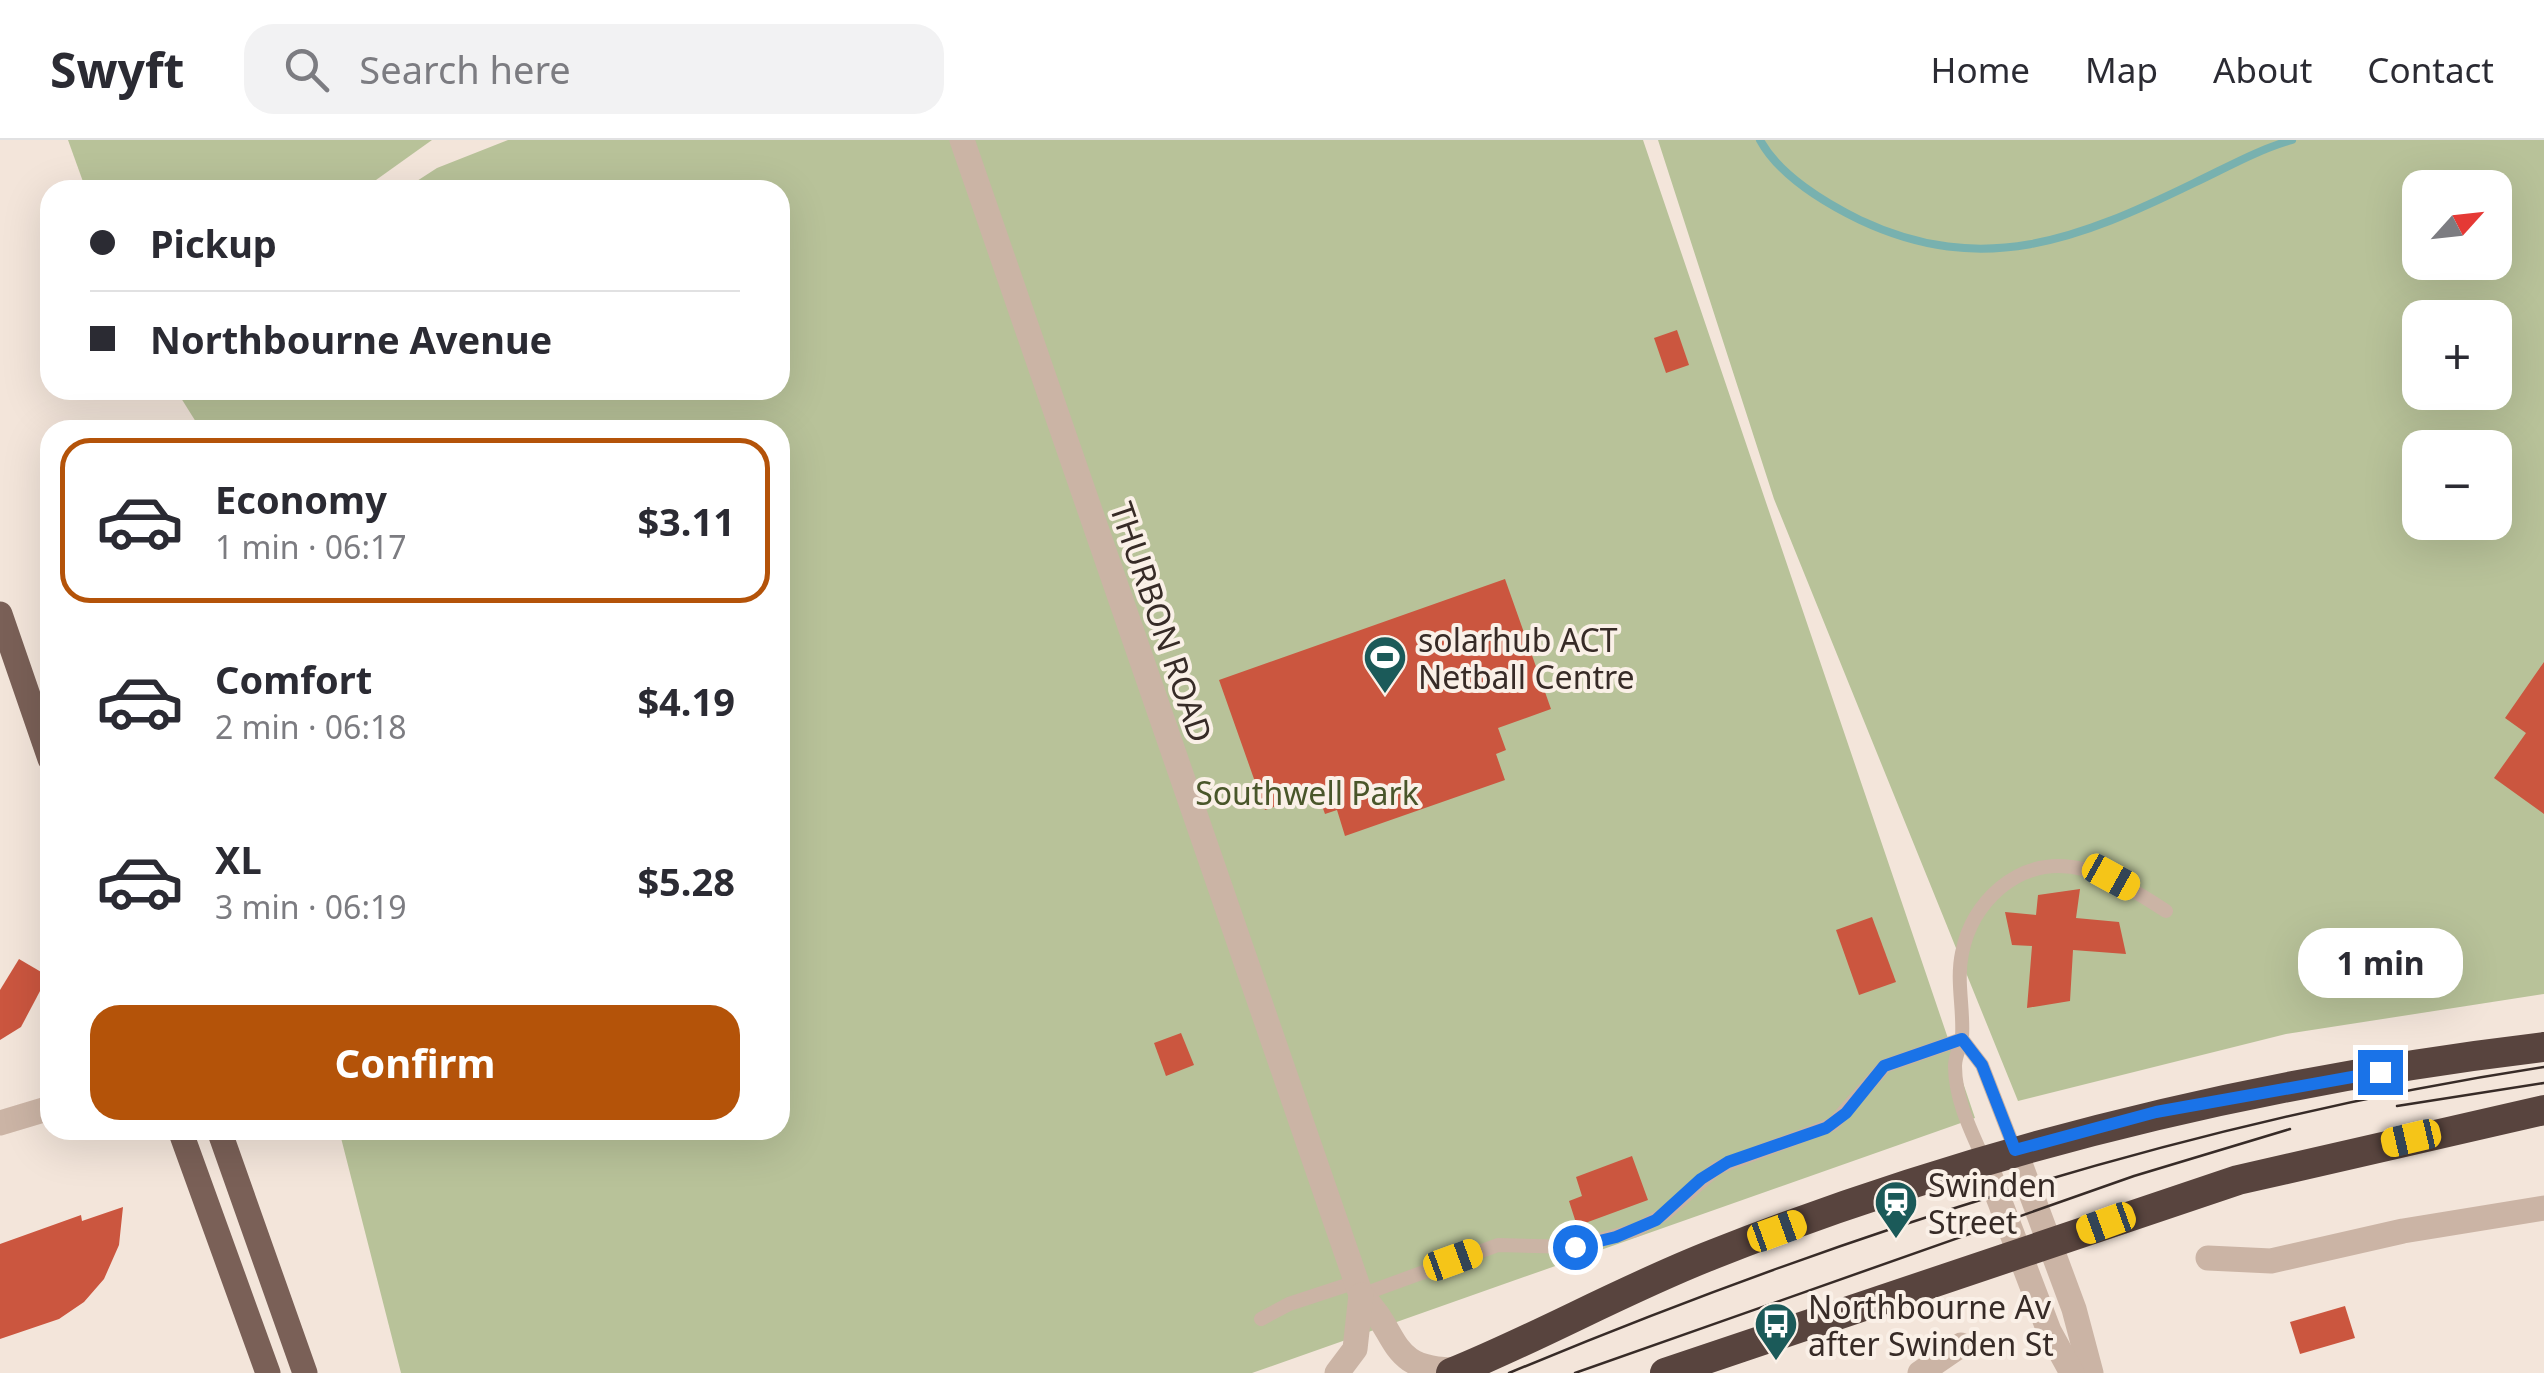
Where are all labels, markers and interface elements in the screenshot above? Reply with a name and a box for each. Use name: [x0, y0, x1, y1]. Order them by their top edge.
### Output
search box: [244, 24, 944, 114]
text: Swyft: [50, 37, 184, 102]
icon: search: [279, 42, 334, 97]
text: Search here: [359, 43, 571, 95]
text: Home: [1931, 46, 2030, 93]
text: Map: [2085, 46, 2158, 93]
text: About: [2213, 46, 2312, 93]
text: Contact: [2367, 46, 2494, 93]
north arrow: [2402, 170, 2512, 280]
map controls: [2402, 170, 2512, 540]
text: Pickup: [150, 217, 277, 269]
button: +: [2402, 300, 2512, 410]
text: Northbourne Avenue: [150, 313, 552, 365]
button: −: [2402, 430, 2512, 540]
text: Economy: [215, 473, 387, 525]
icon: car: [95, 476, 185, 566]
text: $3.11: [637, 495, 735, 547]
street label: THURBON ROAD: [1101, 496, 1223, 748]
text: 1 min · 06:17: [215, 525, 407, 568]
place label: solarhub ACT Netball Centre: [1418, 618, 1635, 698]
sports icon: solarhub ACT Netball Centre: [1362, 634, 1408, 695]
text: Comfort: [215, 653, 372, 705]
icon: car: [95, 656, 185, 746]
text: $4.19: [637, 675, 735, 727]
text: 2 min · 06:18: [215, 705, 407, 748]
park label: Southwell Park: [1195, 771, 1419, 814]
text: XL: [215, 833, 262, 885]
icon: car: [95, 836, 185, 926]
car: [2077, 849, 2145, 905]
text: $5.28: [637, 855, 735, 907]
text: 3 min · 06:19: [215, 885, 407, 928]
callout: 1 min: [2298, 927, 2462, 997]
text: 1 min: [2336, 941, 2425, 984]
button: Confirm: [90, 1005, 740, 1120]
route end: [2358, 1050, 2403, 1095]
car: [2378, 1117, 2444, 1159]
place label: Swinden Street: [1928, 1163, 2056, 1243]
station icon: Swinden Street: [1873, 1179, 1919, 1240]
car: [2073, 1199, 2139, 1247]
car: [1744, 1207, 1810, 1255]
route start: [1553, 1225, 1598, 1270]
car: [1420, 1236, 1486, 1284]
place label: Northbourne Av after Swinden St: [1808, 1285, 2054, 1365]
bus stop icon: Northbourne Av after Swinden St: [1753, 1301, 1799, 1362]

